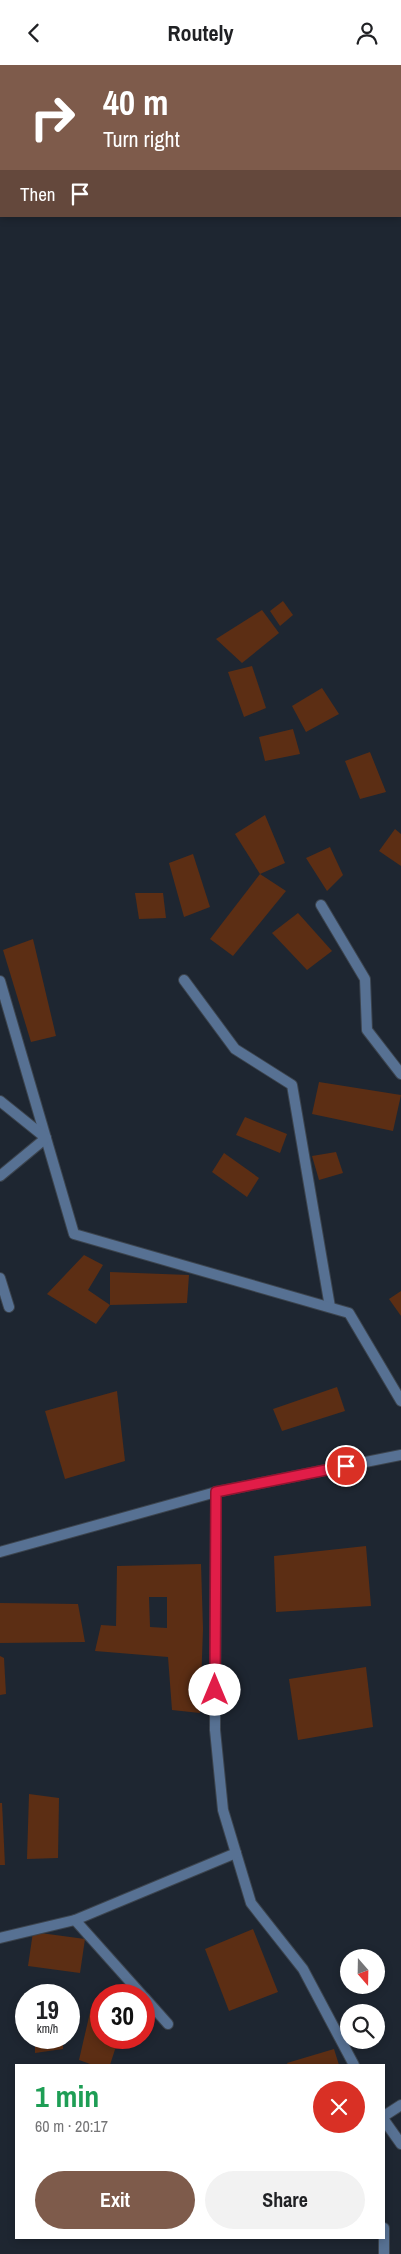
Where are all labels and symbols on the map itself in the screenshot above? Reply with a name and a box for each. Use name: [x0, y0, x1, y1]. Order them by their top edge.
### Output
pin: [325, 1445, 367, 1487]
position arrow: [188, 1663, 240, 1715]
north arrow: [340, 1949, 385, 1994]
speed limit sign: 30: [90, 1984, 155, 2049]

